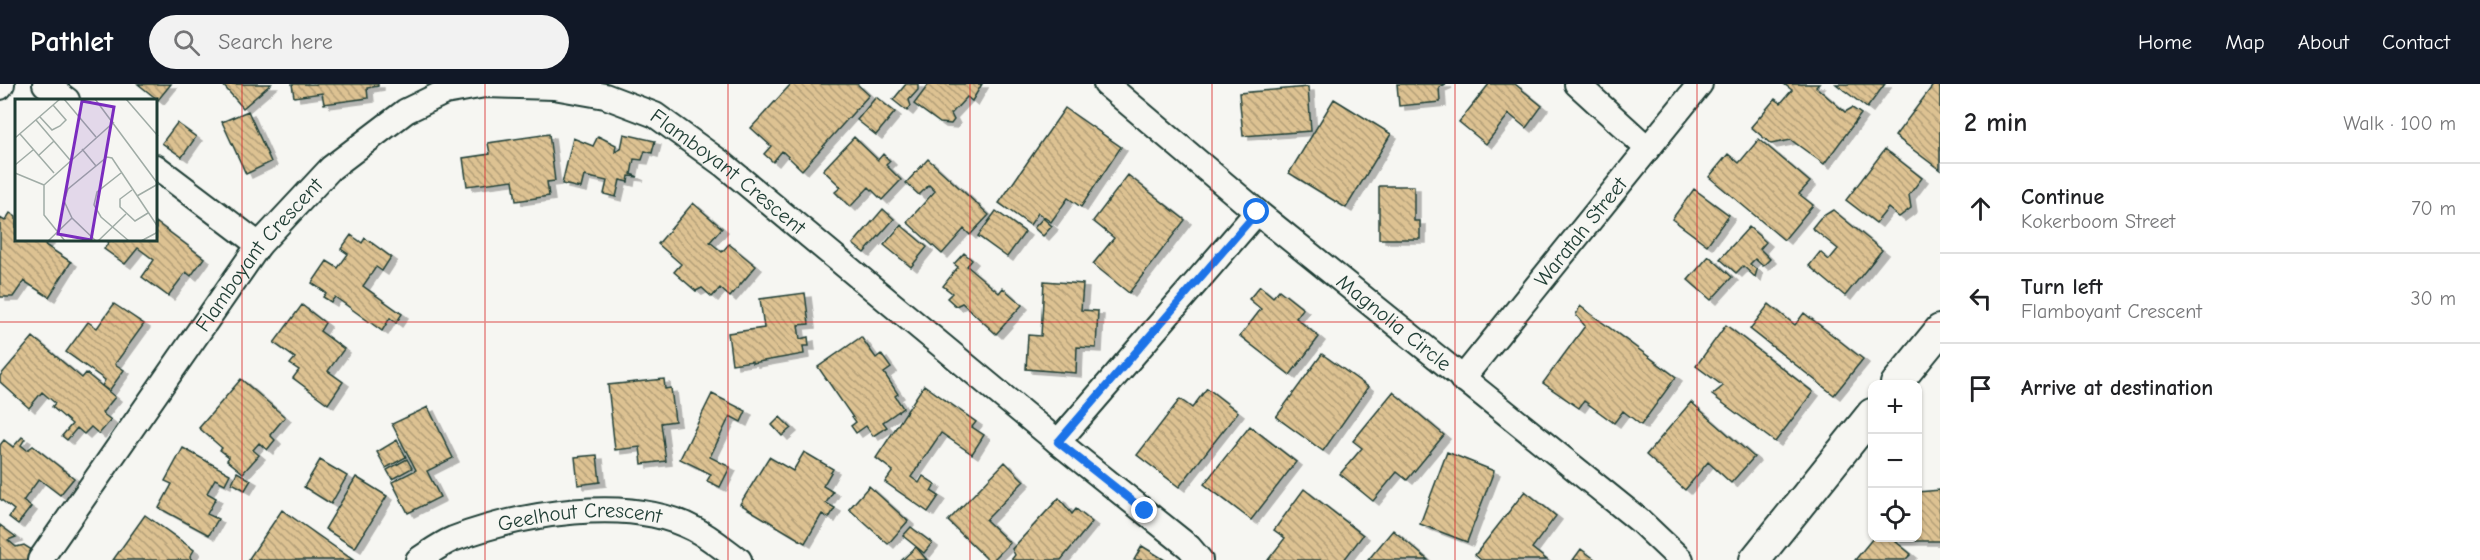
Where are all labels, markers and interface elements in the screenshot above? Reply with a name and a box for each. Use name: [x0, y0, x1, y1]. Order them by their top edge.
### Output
search box: [149, 15, 569, 69]
text: Pathlet: [30, 26, 113, 58]
icon: search: [170, 26, 203, 59]
text: Search here: [218, 29, 333, 55]
text: Home: [2138, 30, 2192, 54]
text: Map: [2225, 30, 2265, 54]
text: About: [2298, 30, 2349, 54]
text: Contact: [2382, 30, 2450, 54]
inset map: [15, 99, 158, 242]
street label: Flamboyant Crescent: [646, 104, 811, 240]
text: 2 min: [1964, 108, 2027, 138]
text: Walk · 100 m: [2343, 112, 2456, 135]
street label: Flamboyant Crescent: [191, 172, 328, 336]
street label: Waratah Street: [1529, 172, 1633, 291]
text: Continue: [2021, 184, 2104, 210]
icon: ahead: [1964, 192, 1997, 225]
text: 70 m: [2411, 197, 2456, 220]
route start: [1243, 198, 1269, 224]
text: Kokerboom Street: [2021, 210, 2175, 233]
street label: Magnolia Circle: [1332, 269, 1456, 376]
text: Turn left: [2021, 274, 2103, 300]
icon: left: [1964, 282, 1997, 315]
text: 30 m: [2410, 287, 2456, 310]
text: Flamboyant Crescent: [2021, 300, 2202, 323]
icon: arrive: [1964, 372, 1997, 405]
text: Arrive at destination: [2021, 375, 2213, 401]
map controls: [1868, 380, 1922, 542]
button: +: [1868, 380, 1922, 434]
button: −: [1868, 434, 1922, 488]
button: locate: [1868, 488, 1922, 542]
route end: [1131, 497, 1157, 523]
street label: Geelhout Crescent: [495, 498, 666, 536]

